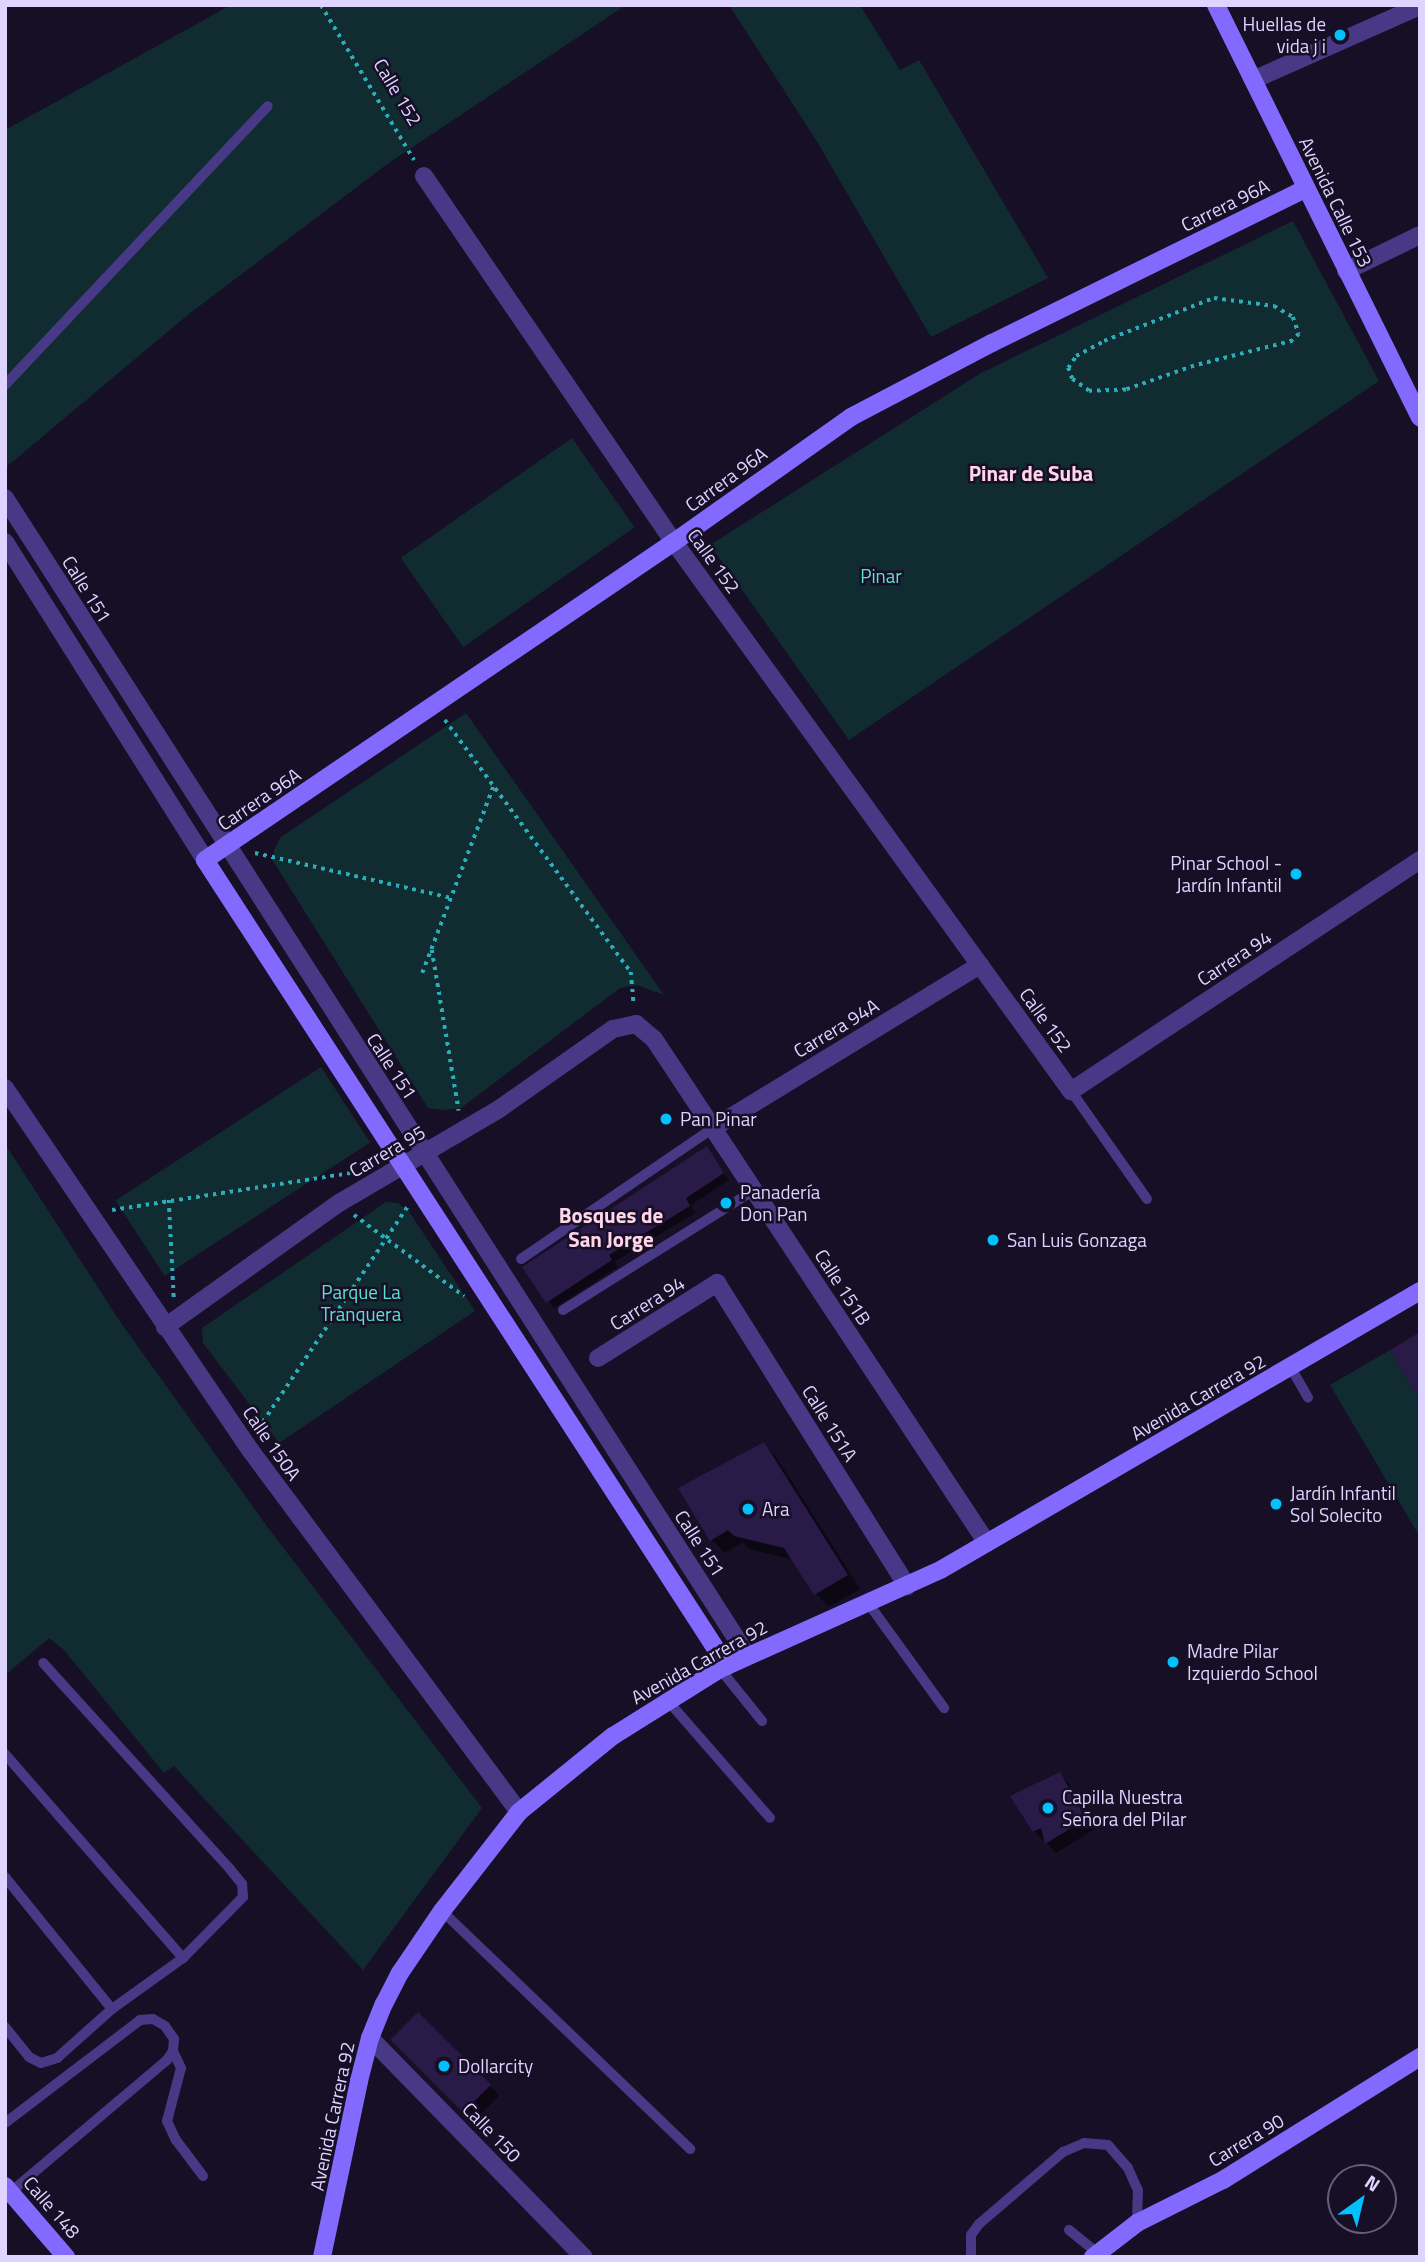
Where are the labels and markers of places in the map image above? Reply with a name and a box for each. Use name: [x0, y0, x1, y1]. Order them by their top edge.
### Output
place label: Huellas de vida j i: [1243, 13, 1326, 57]
marker: Huellas de vida j i: [1332, 27, 1348, 43]
place label: Pinar School - Jardín Infantil: [1170, 852, 1282, 896]
marker: Pinar School - Jardín Infantil: [1288, 866, 1304, 882]
place label: Pan Pinar: [680, 1108, 757, 1130]
marker: Pan Pinar: [658, 1111, 674, 1127]
place label: Panadería Don Pan: [740, 1181, 820, 1225]
marker: Panadería Don Pan: [718, 1195, 734, 1211]
place label: San Luis Gonzaga: [1007, 1229, 1147, 1251]
marker: San Luis Gonzaga: [985, 1232, 1001, 1248]
place label: Jardín Infantil Sol Solecito: [1290, 1482, 1396, 1526]
marker: Jardín Infantil Sol Solecito: [1268, 1496, 1284, 1512]
place label: Ara: [762, 1498, 789, 1520]
marker: Ara: [740, 1501, 756, 1517]
place label: Madre Pilar Izquierdo School: [1187, 1640, 1318, 1684]
marker: Madre Pilar Izquierdo School: [1165, 1654, 1181, 1670]
place label: Capilla Nuestra Señora del Pilar: [1062, 1786, 1187, 1830]
marker: Capilla Nuestra Señora del Pilar: [1040, 1800, 1056, 1816]
place label: Dollarcity: [458, 2055, 533, 2077]
marker: Dollarcity: [436, 2058, 452, 2074]

